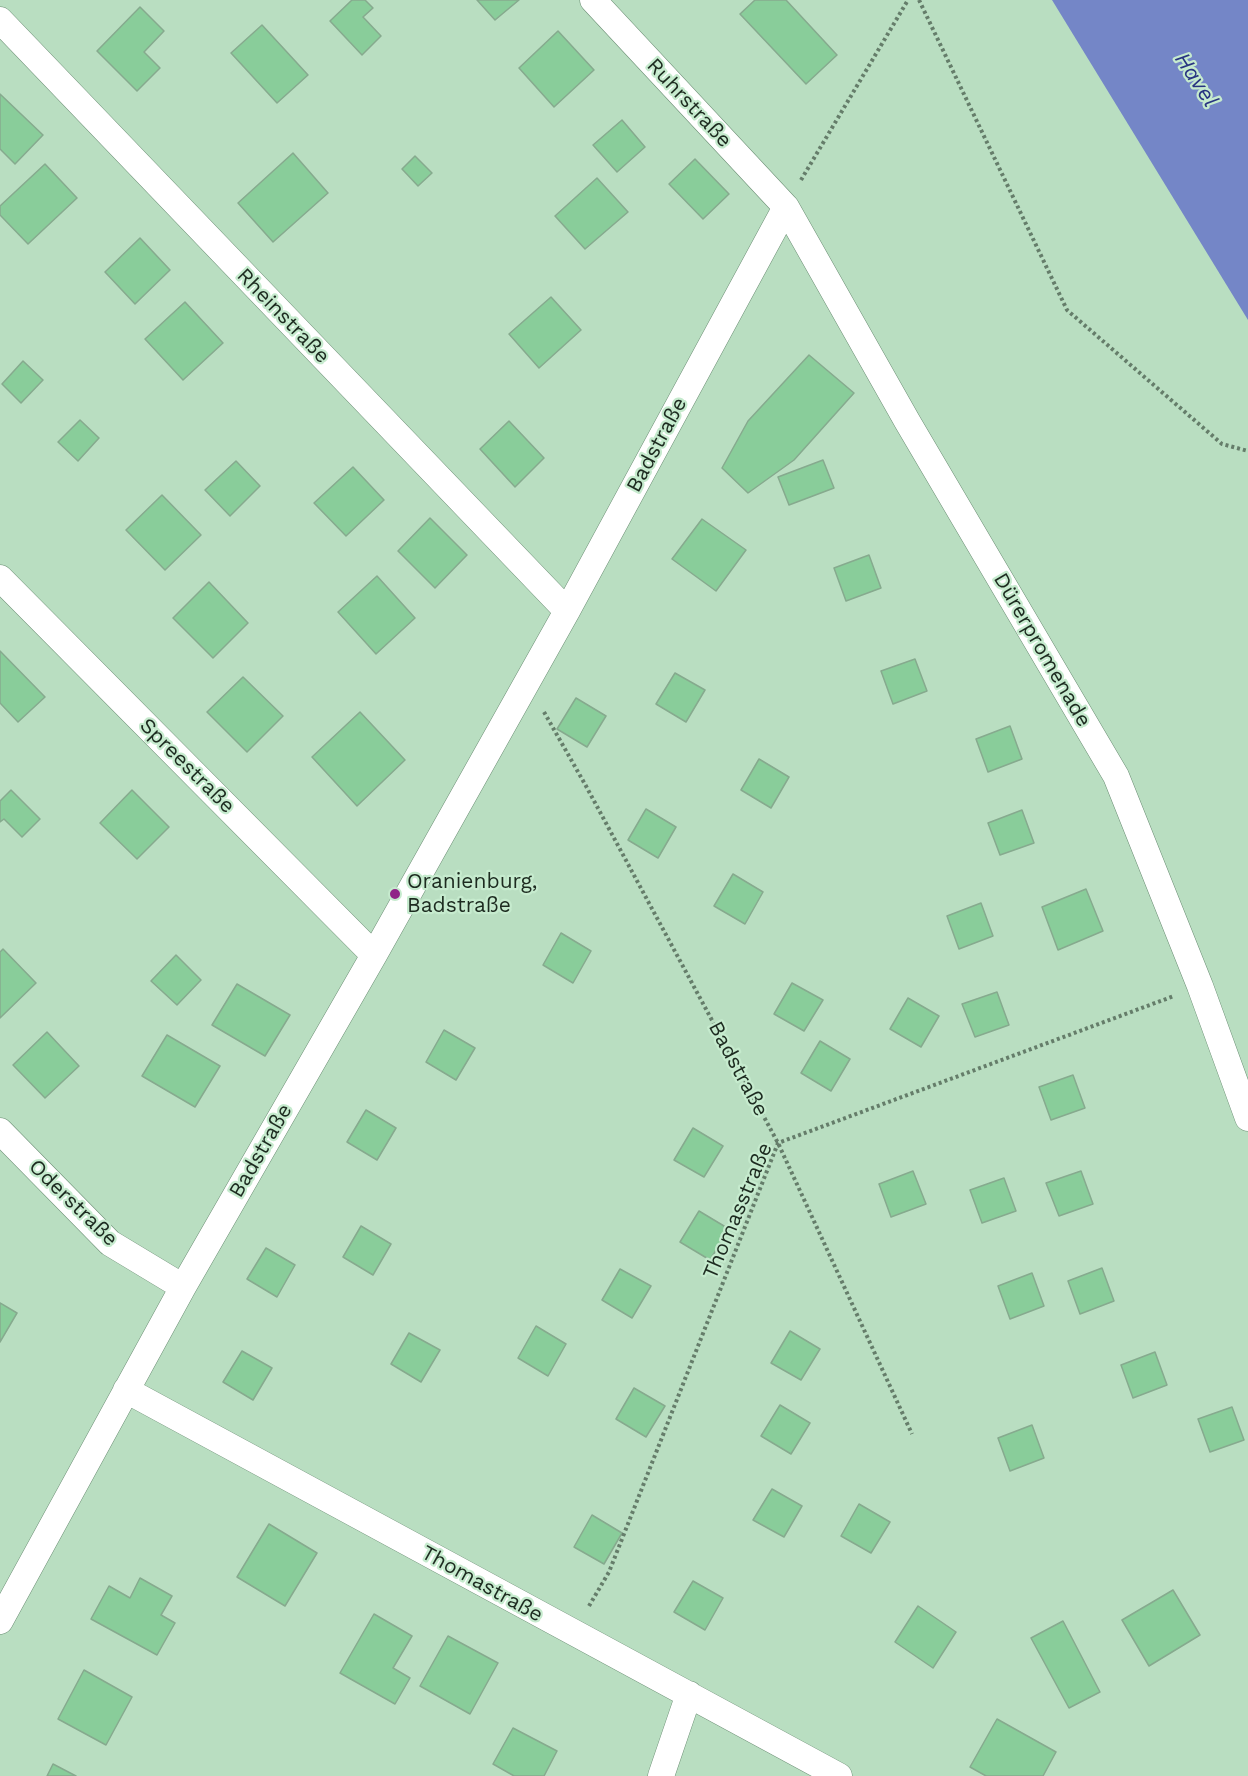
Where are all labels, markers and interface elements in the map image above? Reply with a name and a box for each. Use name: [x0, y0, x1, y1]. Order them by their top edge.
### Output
water label: Havel: [1169, 48, 1223, 112]
street label: Ruhrstraße: [641, 53, 737, 153]
street label: Rheinstraße: [231, 263, 335, 369]
street label: Badstraße: [621, 393, 693, 497]
street label: Dürerpromenade: [988, 569, 1096, 731]
street label: Spreestraße: [134, 713, 240, 819]
place label: Oranienburg, Badstraße: [407, 869, 537, 919]
marker: Oranienburg, Badstraße: [388, 887, 402, 901]
street label: Badstraße: [702, 1017, 774, 1121]
street label: Badstraße: [224, 1100, 298, 1202]
street label: Thomasstraße: [698, 1139, 778, 1283]
street label: Oderstraße: [23, 1154, 123, 1252]
street label: Thomastraße: [417, 1540, 547, 1628]

